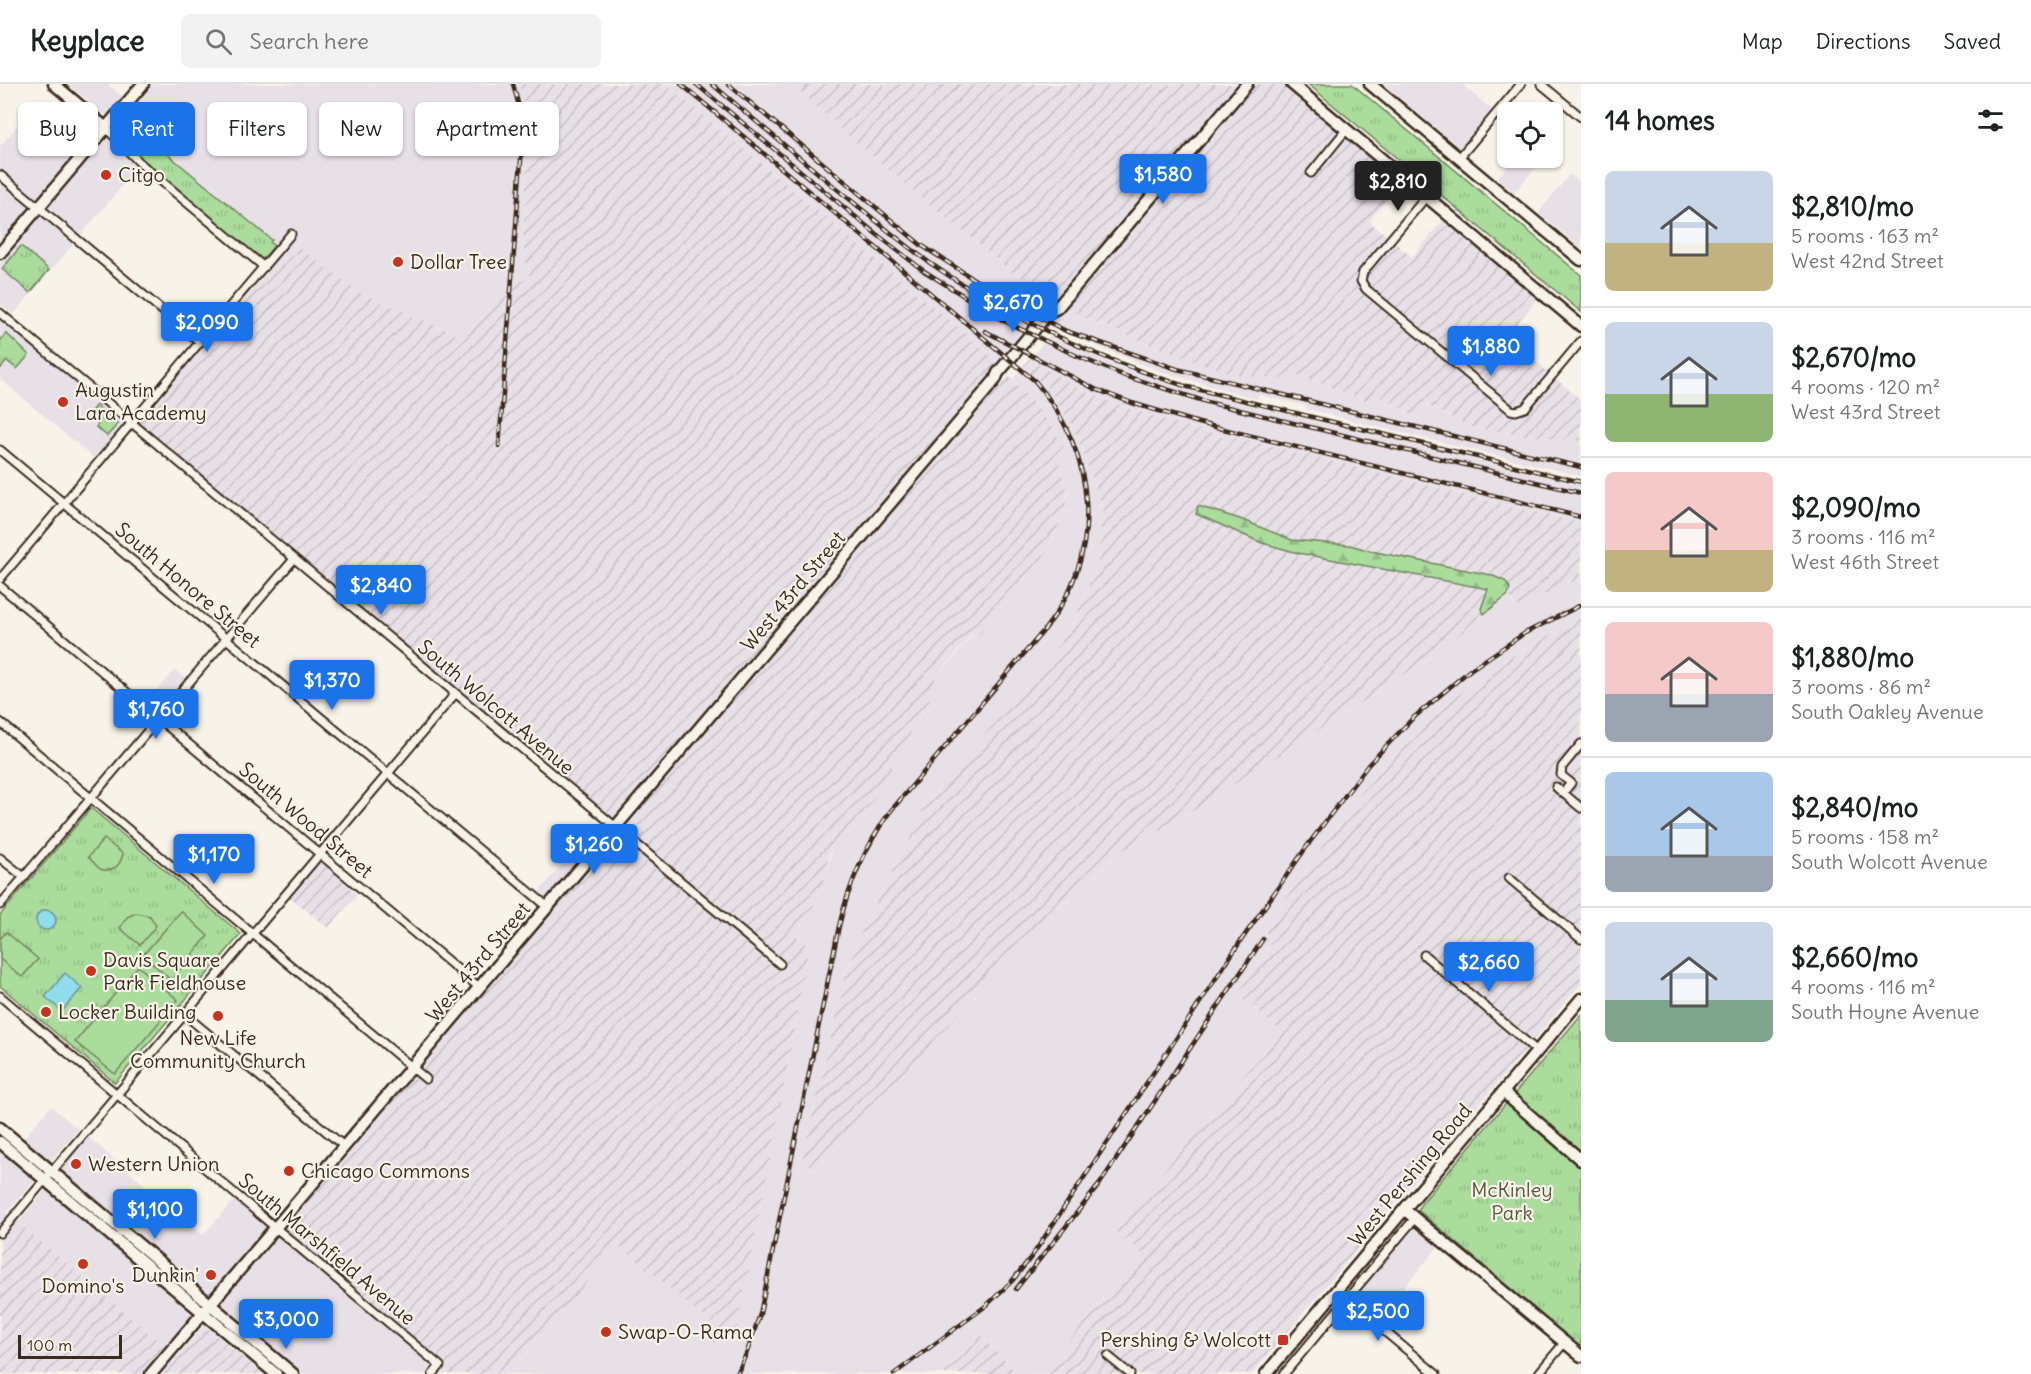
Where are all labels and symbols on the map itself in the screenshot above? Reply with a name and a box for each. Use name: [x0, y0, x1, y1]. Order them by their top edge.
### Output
pin: $1,580: [1114, 154, 1212, 205]
pin: $2,810: [1349, 161, 1447, 212]
place label: Citgo: [118, 162, 165, 187]
marker: Citgo: [99, 168, 113, 182]
place label: Dollar Tree: [410, 249, 507, 274]
marker: Dollar Tree: [391, 255, 405, 269]
pin: $2,670: [964, 282, 1062, 333]
pin: $2,090: [158, 302, 256, 353]
pin: $1,880: [1442, 326, 1540, 377]
place label: Augustin Lara Academy: [75, 377, 207, 425]
marker: Augustin Lara Academy: [56, 395, 70, 409]
street label: South Honore Street: [111, 517, 266, 653]
street label: West 43rd Street: [735, 525, 850, 656]
pin: $2,840: [332, 565, 430, 616]
street label: South Wolcott Avenue: [413, 634, 580, 779]
pin: $1,370: [283, 660, 381, 711]
pin: $1,760: [107, 689, 205, 740]
street label: South Wood Street: [234, 756, 378, 883]
pin: $1,260: [545, 824, 643, 875]
pin: $1,170: [165, 834, 263, 885]
street label: West 43rd Street: [420, 896, 535, 1027]
pin: $2,660: [1440, 942, 1538, 993]
place label: Davis Square Park Fieldhouse: [103, 947, 246, 995]
marker: Davis Square Park Fieldhouse: [84, 964, 98, 978]
place label: Locker Building: [58, 999, 197, 1024]
marker: Locker Building: [39, 1005, 53, 1019]
marker: New Life Community Church: [211, 1009, 225, 1023]
place label: New Life Community Church: [130, 1025, 306, 1073]
street label: West Pershing Road: [1343, 1098, 1477, 1251]
place label: Western Union: [88, 1151, 219, 1176]
marker: Western Union: [69, 1157, 83, 1171]
place label: Chicago Commons: [301, 1158, 470, 1183]
marker: Chicago Commons: [282, 1164, 296, 1178]
street label: South Marshfield Avenue: [234, 1167, 421, 1330]
park label: McKinley Park: [1471, 1177, 1553, 1225]
pin: $1,100: [106, 1189, 204, 1240]
marker: Domino's: [76, 1257, 90, 1271]
place label: Dunkin': [132, 1262, 199, 1287]
marker: Dunkin': [204, 1268, 218, 1282]
place label: Domino's: [42, 1273, 124, 1298]
pin: $2,500: [1329, 1291, 1427, 1342]
pin: $3,000: [237, 1299, 335, 1350]
place label: Swap-O-Rama: [618, 1319, 753, 1344]
marker: Swap-O-Rama: [599, 1325, 613, 1339]
place label: Pershing & Wolcott: [1100, 1327, 1271, 1352]
scale bar: [18, 1332, 122, 1360]
marker: Pershing & Wolcott: [1276, 1333, 1290, 1347]

